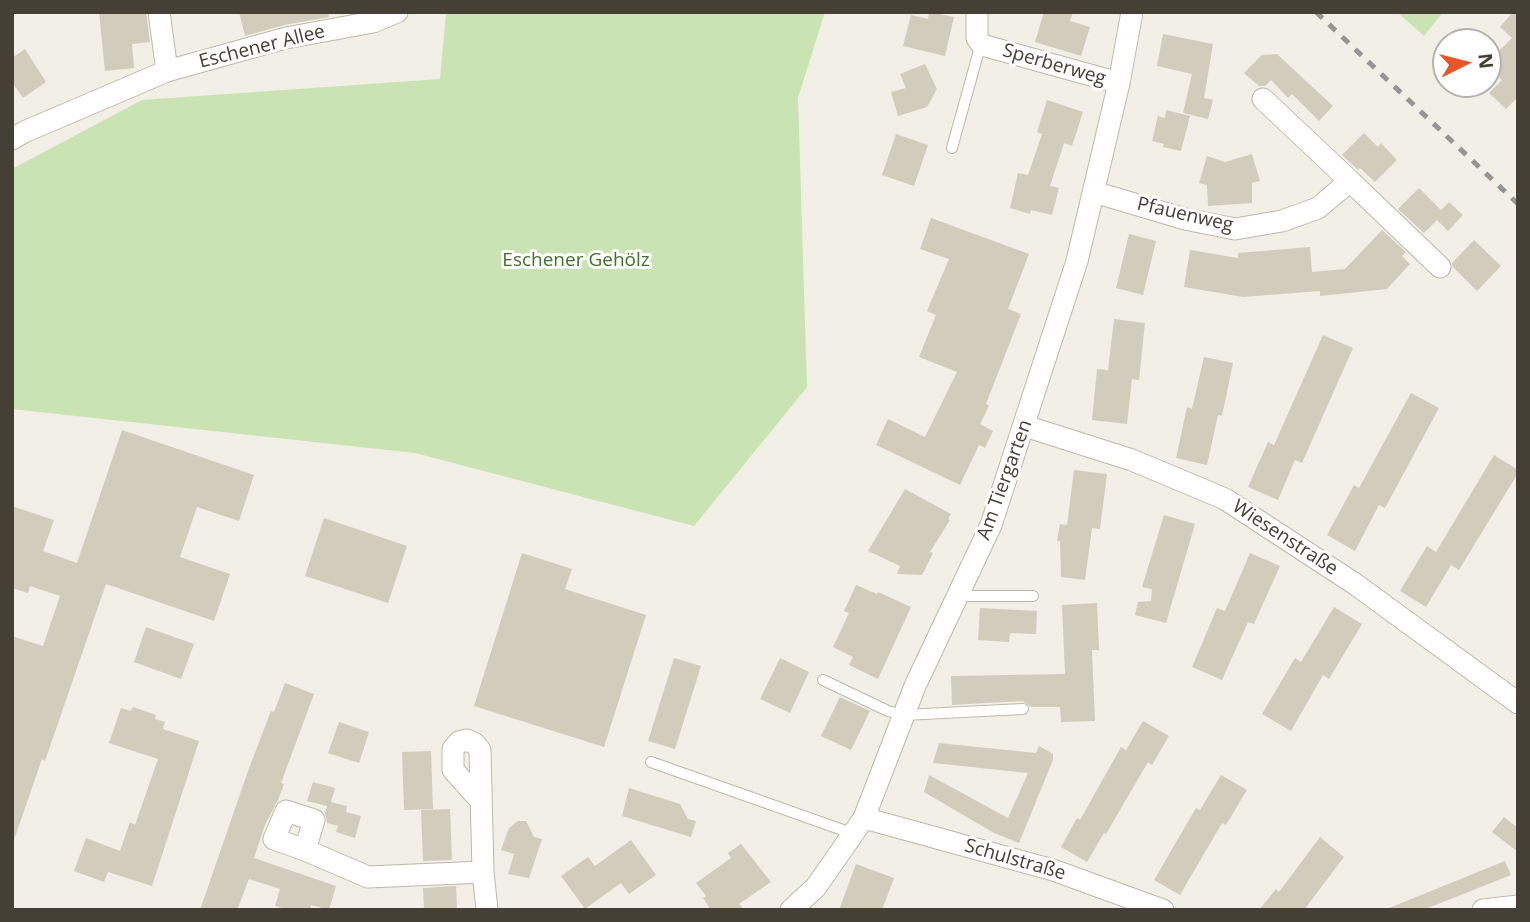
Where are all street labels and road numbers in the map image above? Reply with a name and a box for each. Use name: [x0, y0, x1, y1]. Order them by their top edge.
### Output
street label: Eschener Allee: [197, 20, 327, 74]
street label: Sperberweg: [1000, 39, 1108, 91]
street label: Pfauenweg: [1135, 193, 1235, 237]
street label: Am Tiergarten: [973, 417, 1037, 543]
street label: Wiesenstraße: [1228, 495, 1342, 581]
street label: Schulstraße: [962, 835, 1068, 885]

